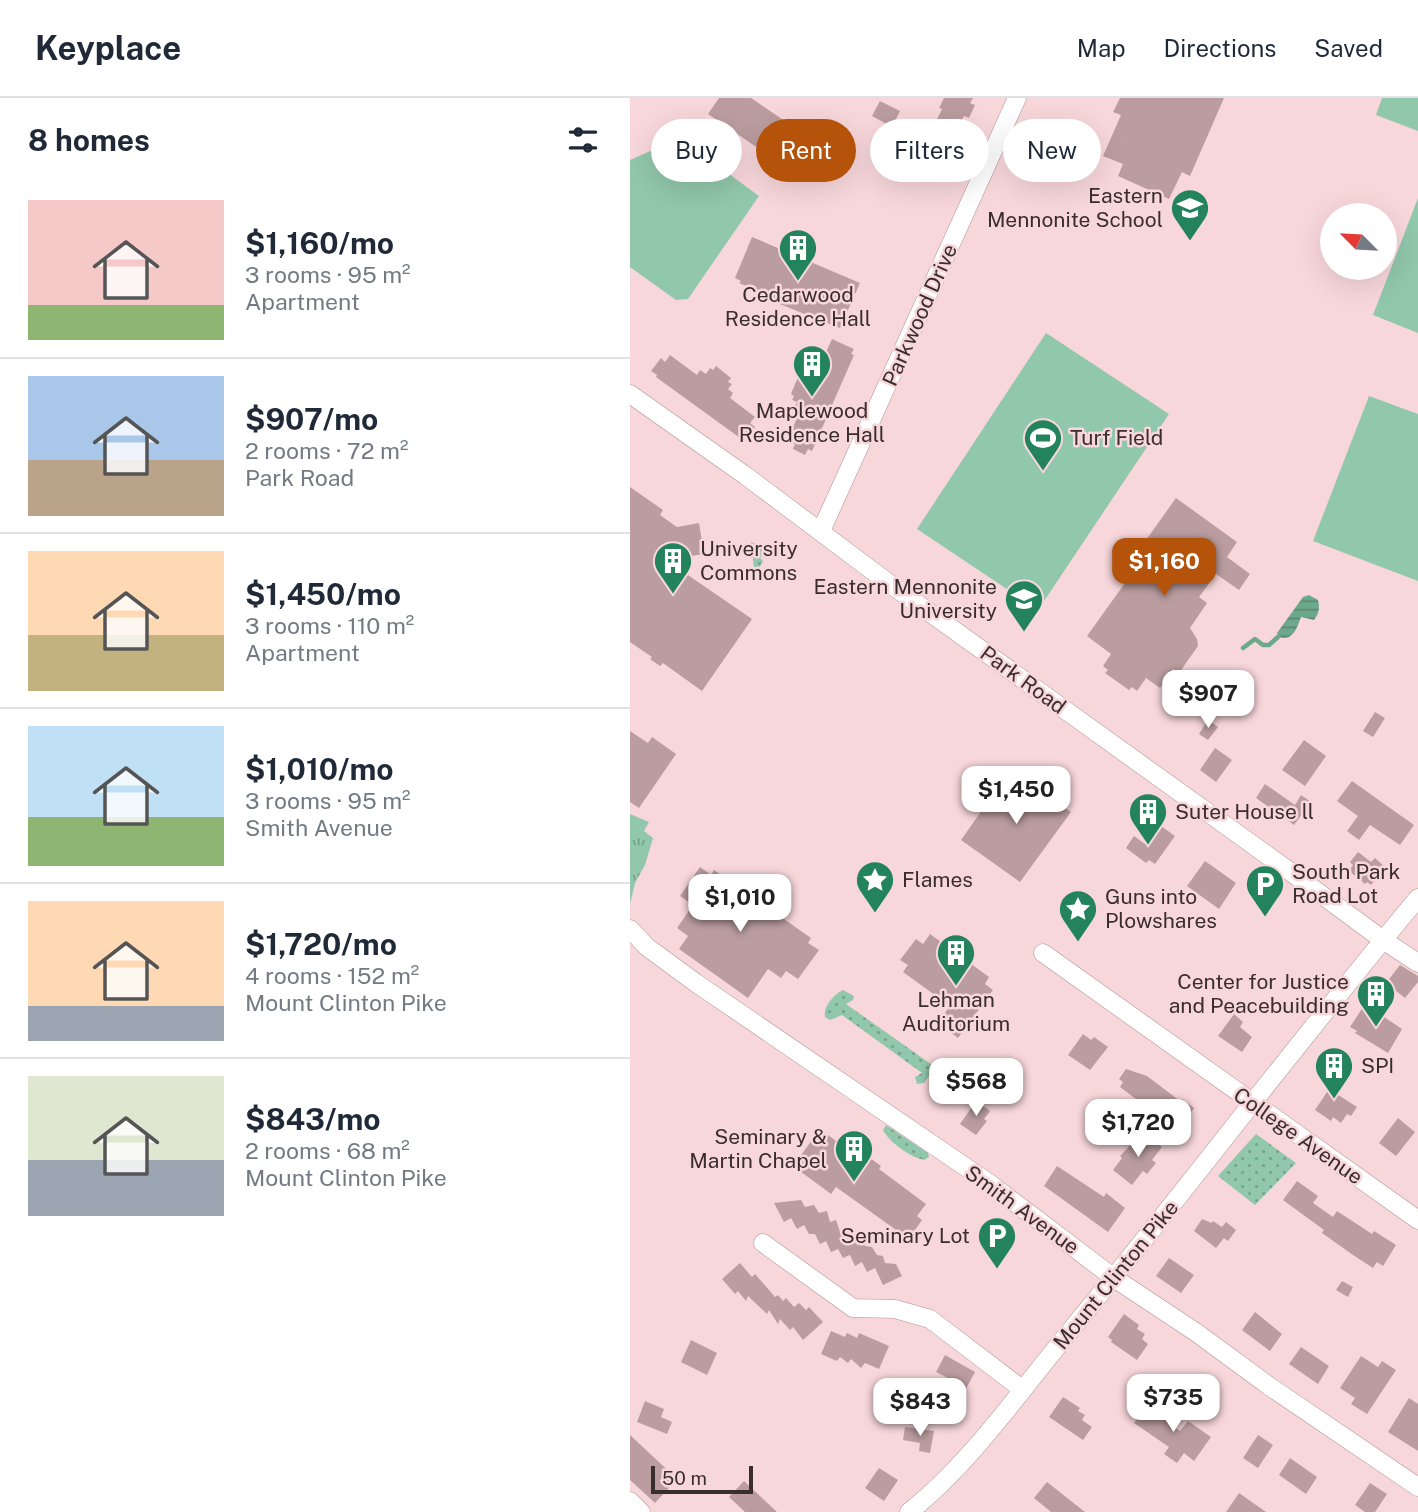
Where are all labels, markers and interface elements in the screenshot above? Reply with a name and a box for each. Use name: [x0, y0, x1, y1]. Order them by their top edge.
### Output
text: Keyplace: [35, 29, 181, 67]
text: Map: [1077, 34, 1126, 62]
text: Directions: [1164, 34, 1276, 62]
text: Saved: [1314, 34, 1383, 62]
chip: Buy: [651, 119, 742, 182]
chip: Rent: [756, 119, 856, 182]
chip: Filters: [870, 119, 989, 182]
chip: New: [1003, 119, 1101, 182]
icon: filters: [564, 121, 602, 159]
text: 8 homes: [28, 122, 150, 158]
place label: Eastern Mennonite School: [987, 183, 1163, 232]
school or university icon: Eastern Mennonite School: [1169, 187, 1211, 242]
north arrow: [1320, 203, 1396, 280]
map controls: [1320, 203, 1397, 280]
text: $1,160/mo: [245, 225, 394, 261]
building icon: Cedarwood Residence Hall: [777, 227, 819, 282]
icon: home: [84, 228, 168, 312]
street label: Parkwood Drive: [877, 240, 962, 390]
text: 3 rooms · 95 m²: [245, 261, 411, 288]
place label: Cedarwood Residence Hall: [725, 282, 871, 331]
text: Apartment: [245, 288, 360, 315]
building icon: Maplewood Residence Hall: [791, 343, 833, 398]
place label: Maplewood Residence Hall: [739, 398, 885, 447]
text: $907/mo: [245, 401, 378, 437]
icon: home: [84, 404, 168, 488]
sports icon: Turf Field: [1022, 417, 1064, 472]
place label: Turf Field: [1070, 425, 1163, 450]
text: 2 rooms · 72 m²: [245, 437, 408, 464]
text: Park Road: [245, 464, 354, 491]
place label: University Commons: [700, 536, 798, 585]
pin: $1,160: [1107, 538, 1221, 598]
building icon: University Commons: [652, 540, 694, 595]
text: $1,160: [1128, 547, 1200, 574]
place label: Eastern Mennonite University: [813, 574, 997, 623]
text: $1,450/mo: [245, 576, 401, 612]
school or university icon: Eastern Mennonite University: [1003, 578, 1045, 633]
icon: home: [84, 579, 168, 663]
text: 3 rooms · 110 m²: [245, 612, 414, 639]
text: Apartment: [245, 639, 360, 666]
street label: Park Road: [976, 640, 1071, 719]
pin: $907: [1167, 670, 1249, 730]
text: $907: [1178, 679, 1238, 706]
text: $1,010/mo: [245, 751, 394, 787]
icon: home: [84, 754, 168, 838]
pin: $1,450: [959, 766, 1073, 826]
text: $1,450: [978, 775, 1054, 802]
text: 3 rooms · 95 m²: [245, 787, 411, 814]
building icon: Suter House ll: [1127, 791, 1169, 846]
place label: Suter House ll: [1175, 799, 1314, 824]
text: Smith Avenue: [245, 814, 393, 841]
place icon: Flames: [854, 859, 896, 914]
place label: South Park Road Lot: [1292, 859, 1400, 908]
parking icon: South Park Road Lot: [1244, 863, 1286, 918]
place label: Flames: [902, 867, 973, 892]
pin: $1,010: [683, 874, 797, 934]
text: $1,010: [704, 883, 776, 910]
place label: Guns into Plowshares: [1105, 884, 1217, 933]
place icon: Guns into Plowshares: [1057, 888, 1099, 943]
text: $1,720/mo: [245, 926, 397, 962]
icon: home: [84, 929, 168, 1013]
building icon: Lehman Auditorium: [935, 932, 977, 987]
text: 4 rooms · 152 m²: [245, 962, 419, 989]
place label: Center for Justice and Peacebuilding: [1169, 969, 1349, 1018]
building icon: Center for Justice and Peacebuilding: [1355, 973, 1397, 1028]
place label: Lehman Auditorium: [902, 987, 1010, 1036]
text: Mount Clinton Pike: [245, 989, 447, 1016]
building icon: SPI: [1313, 1045, 1355, 1100]
place label: SPI: [1361, 1053, 1394, 1078]
pin: $568: [935, 1058, 1017, 1118]
text: $568: [945, 1067, 1007, 1094]
street label: College Avenue: [1229, 1082, 1368, 1189]
pin: $1,720: [1081, 1100, 1195, 1159]
text: $843/mo: [245, 1101, 381, 1137]
icon: home: [84, 1104, 168, 1188]
text: $1,720: [1101, 1108, 1175, 1135]
place label: Seminary & Martin Chapel: [689, 1124, 827, 1173]
building icon: Seminary & Martin Chapel: [833, 1128, 875, 1183]
text: 2 rooms · 68 m²: [245, 1137, 410, 1164]
street label: Smith Avenue: [960, 1160, 1084, 1259]
text: Mount Clinton Pike: [245, 1164, 447, 1191]
street label: Mount Clinton Pike: [1048, 1195, 1183, 1354]
parking icon: Seminary Lot: [976, 1215, 1018, 1270]
place label: Seminary Lot: [841, 1223, 970, 1248]
pin: $735: [1132, 1374, 1214, 1434]
pin: $843: [879, 1378, 961, 1438]
text: $735: [1143, 1383, 1203, 1410]
text: $843: [889, 1387, 951, 1414]
scale bar: [651, 1463, 752, 1495]
text: 50 m: [662, 1467, 707, 1489]

